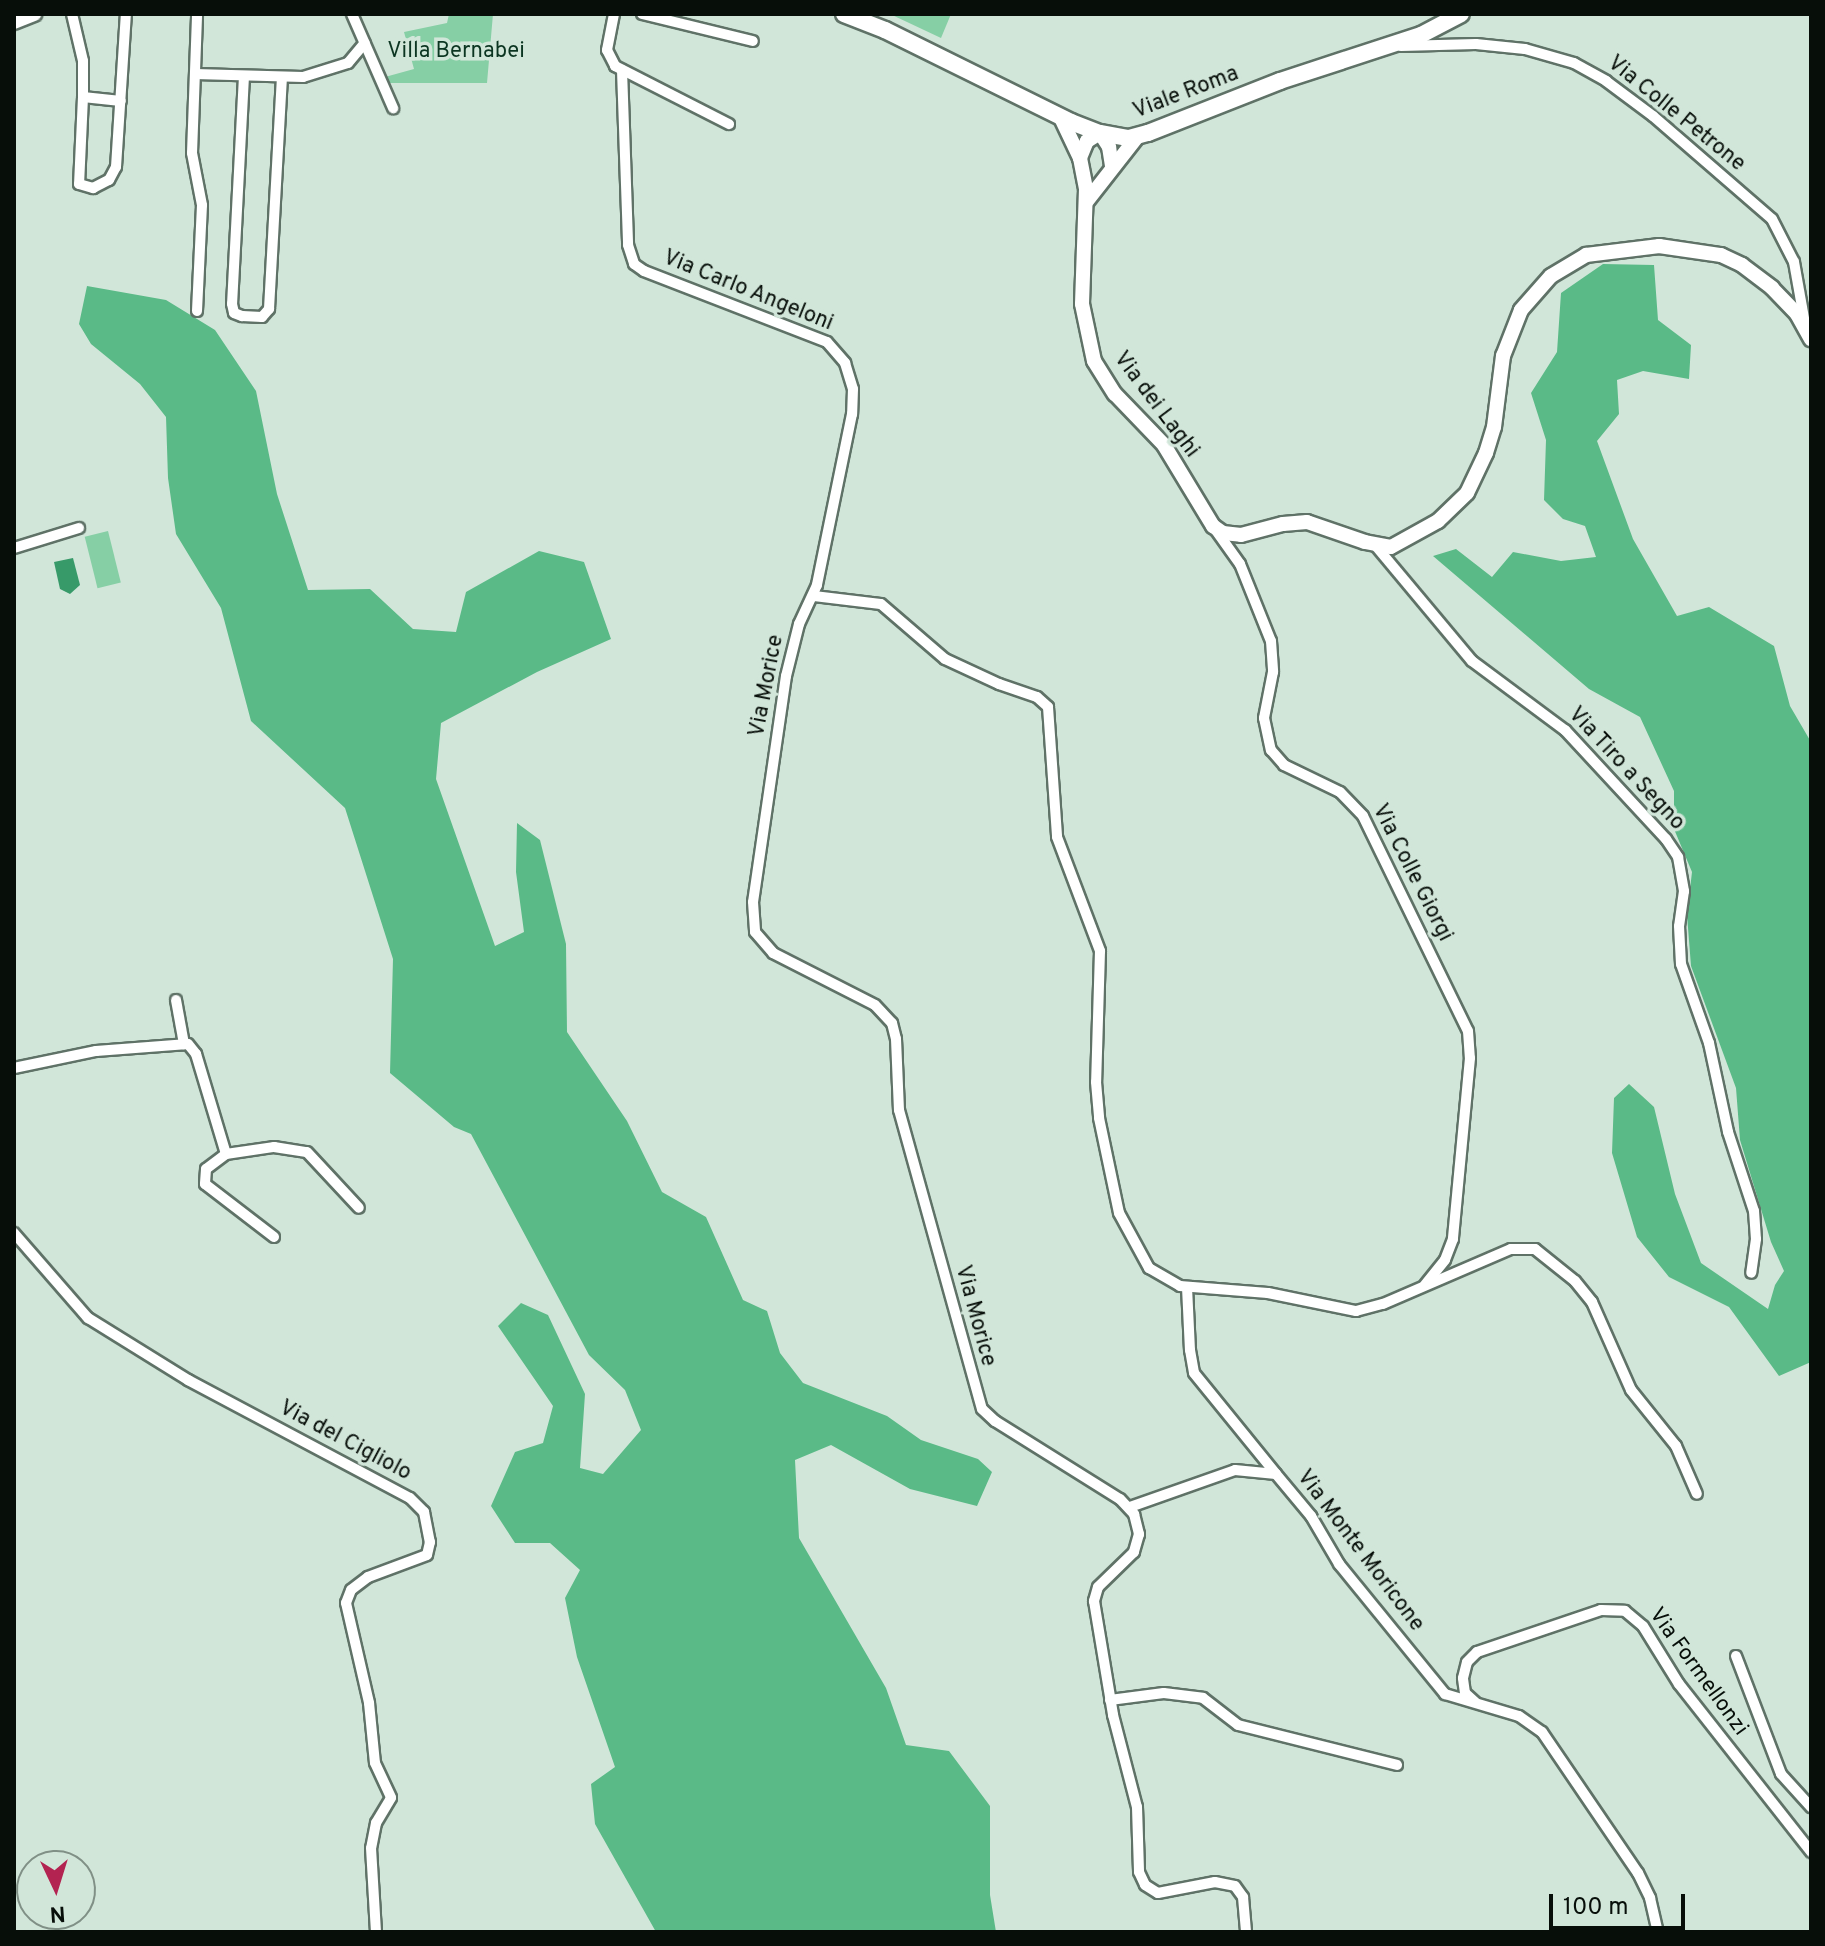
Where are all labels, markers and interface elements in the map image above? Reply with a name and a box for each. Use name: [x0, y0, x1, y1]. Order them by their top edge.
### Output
park label: Villa Bernabei: [387, 39, 525, 65]
street label: Via Colle Petrone: [1602, 50, 1750, 178]
street label: Viale Roma: [1130, 61, 1242, 125]
street label: Via Carlo Angeloni: [659, 245, 837, 337]
street label: Via dei Laghi: [1107, 347, 1205, 463]
street label: Via Morice: [744, 633, 790, 739]
street label: Via Tiro a Segno: [1562, 702, 1690, 836]
street label: Via Colle Giorgi: [1366, 800, 1458, 946]
street label: Via Morice: [949, 1263, 1001, 1369]
street label: Via del Cigliolo: [274, 1395, 416, 1487]
street label: Via Monte Moricone: [1291, 1465, 1429, 1637]
street label: Via Formellonzi: [1643, 1603, 1753, 1741]
north arrow: [16, 1850, 96, 1930]
scale bar: [1553, 1878, 1689, 1928]
text: 100 m: [1563, 1893, 1629, 1923]
text: N: [49, 1898, 66, 1926]

